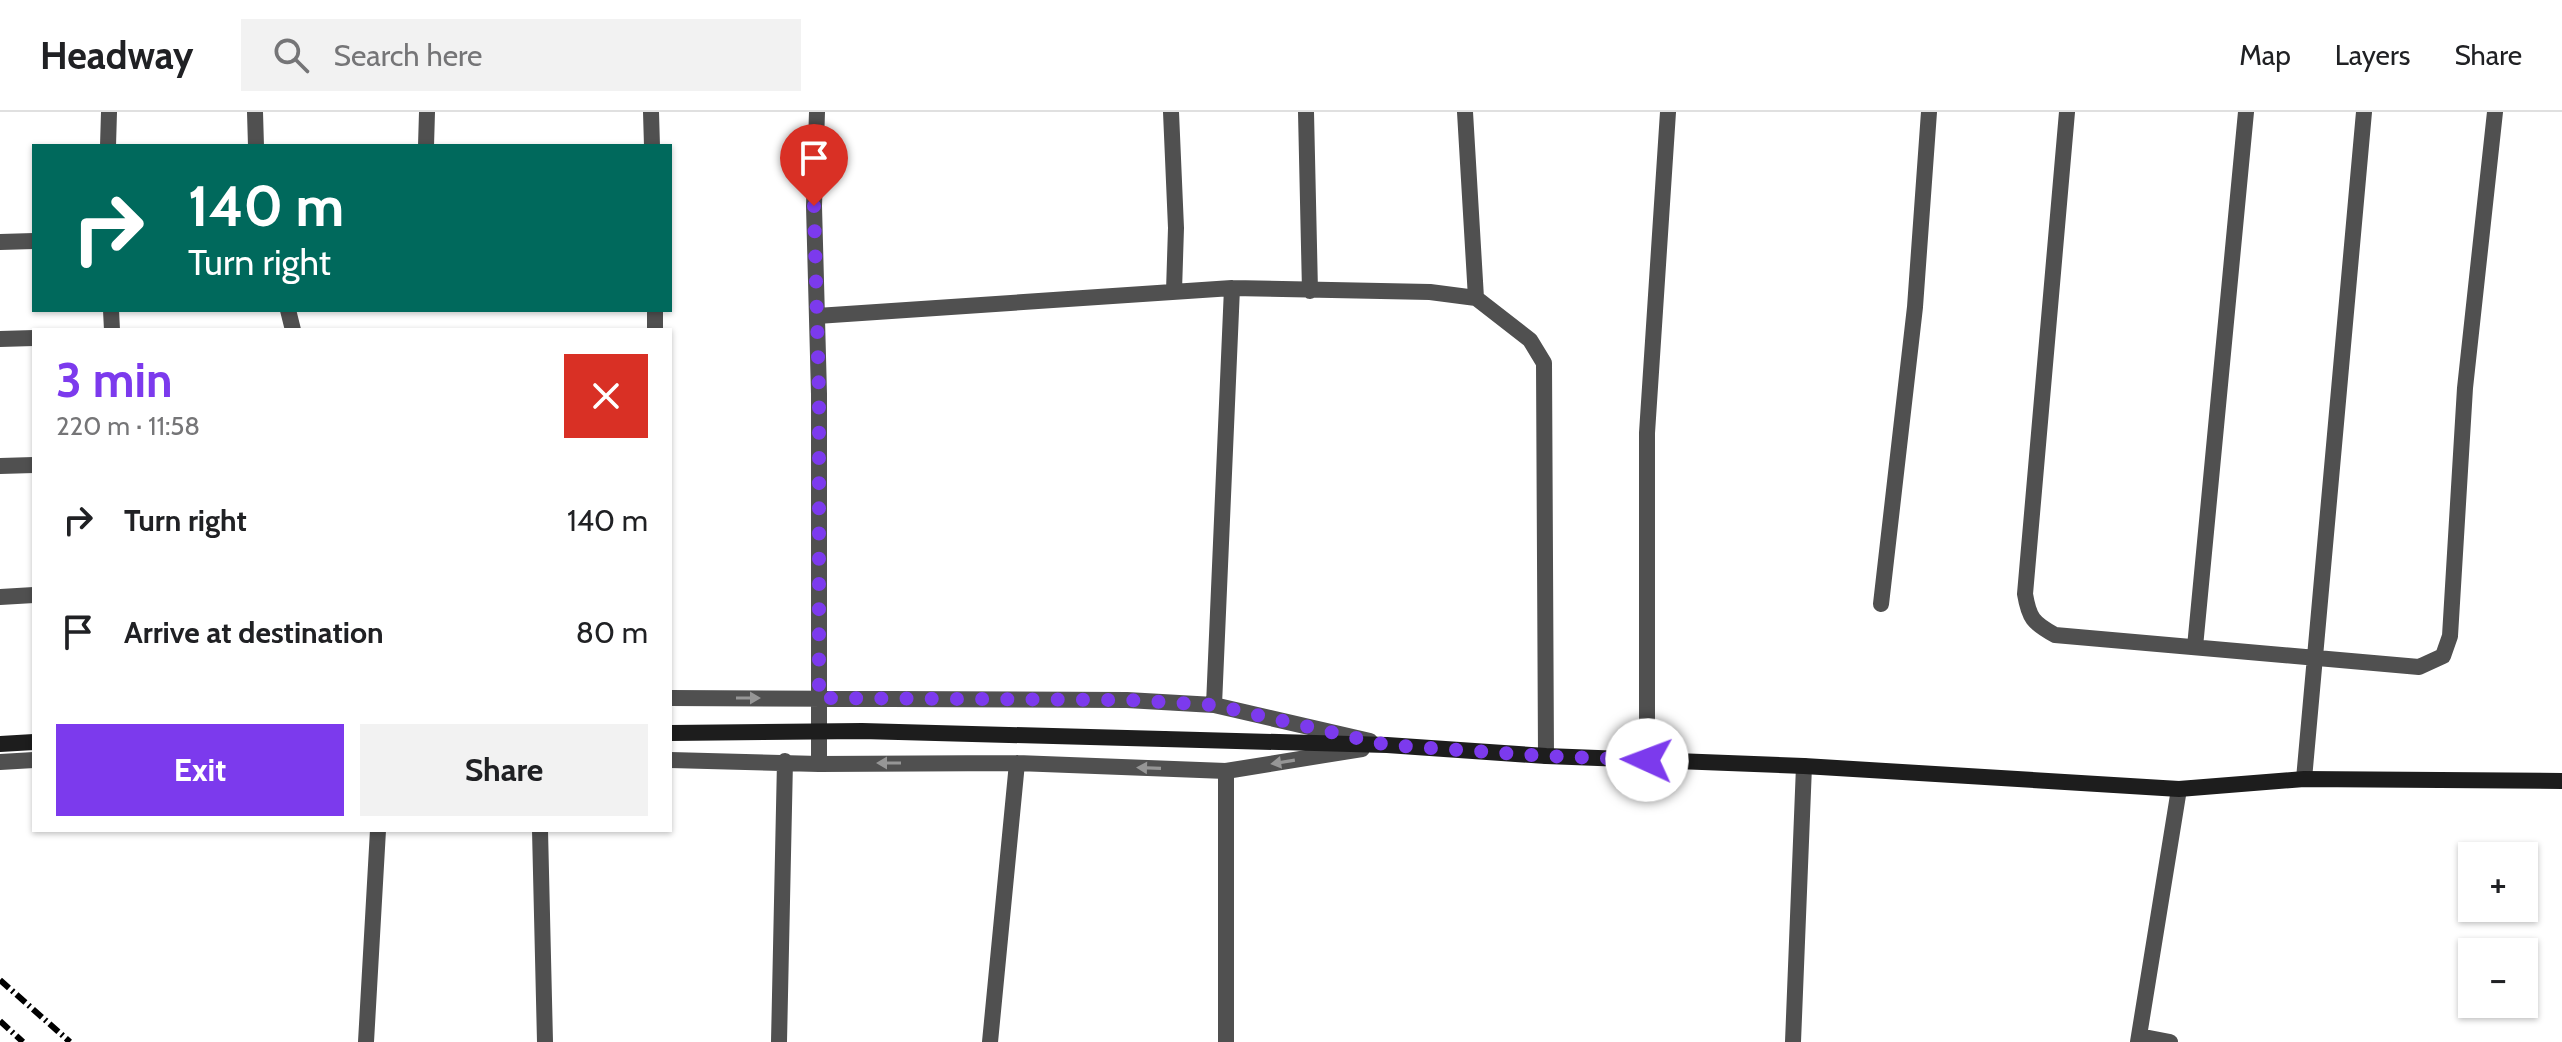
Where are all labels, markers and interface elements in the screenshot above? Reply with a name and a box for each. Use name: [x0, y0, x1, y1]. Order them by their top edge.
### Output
search box: [241, 19, 801, 91]
text: Headway: [40, 32, 193, 79]
icon: search: [269, 33, 313, 77]
text: Search here: [333, 37, 482, 74]
text: Map: [2239, 38, 2291, 72]
text: Layers: [2335, 38, 2410, 72]
text: Share: [2454, 38, 2522, 72]
pin: [780, 124, 848, 206]
icon: arrive: [792, 136, 836, 180]
text: 140 m: [188, 172, 344, 240]
icon: right: [56, 176, 160, 280]
text: Turn right: [188, 240, 331, 284]
text: 3 min: [56, 351, 172, 409]
button: close: [564, 354, 648, 438]
text: 220 m · 11:58: [56, 410, 200, 442]
icon: right: [56, 498, 100, 542]
text: Turn right: [124, 502, 247, 539]
text: 140 m: [567, 502, 648, 539]
icon: arrive: [56, 610, 100, 654]
text: Arrive at destination: [124, 614, 384, 651]
text: 80 m: [576, 614, 648, 651]
one-way arrow: [736, 692, 761, 704]
position arrow: [1605, 718, 1689, 802]
button: Exit: [56, 724, 344, 816]
button: Share: [360, 724, 648, 816]
one-way arrow: [1270, 756, 1295, 768]
one-way arrow: [876, 757, 901, 769]
one-way arrow: [1136, 761, 1161, 774]
map controls: [2458, 842, 2538, 1018]
button: +: [2458, 842, 2538, 922]
button: −: [2458, 938, 2538, 1018]

